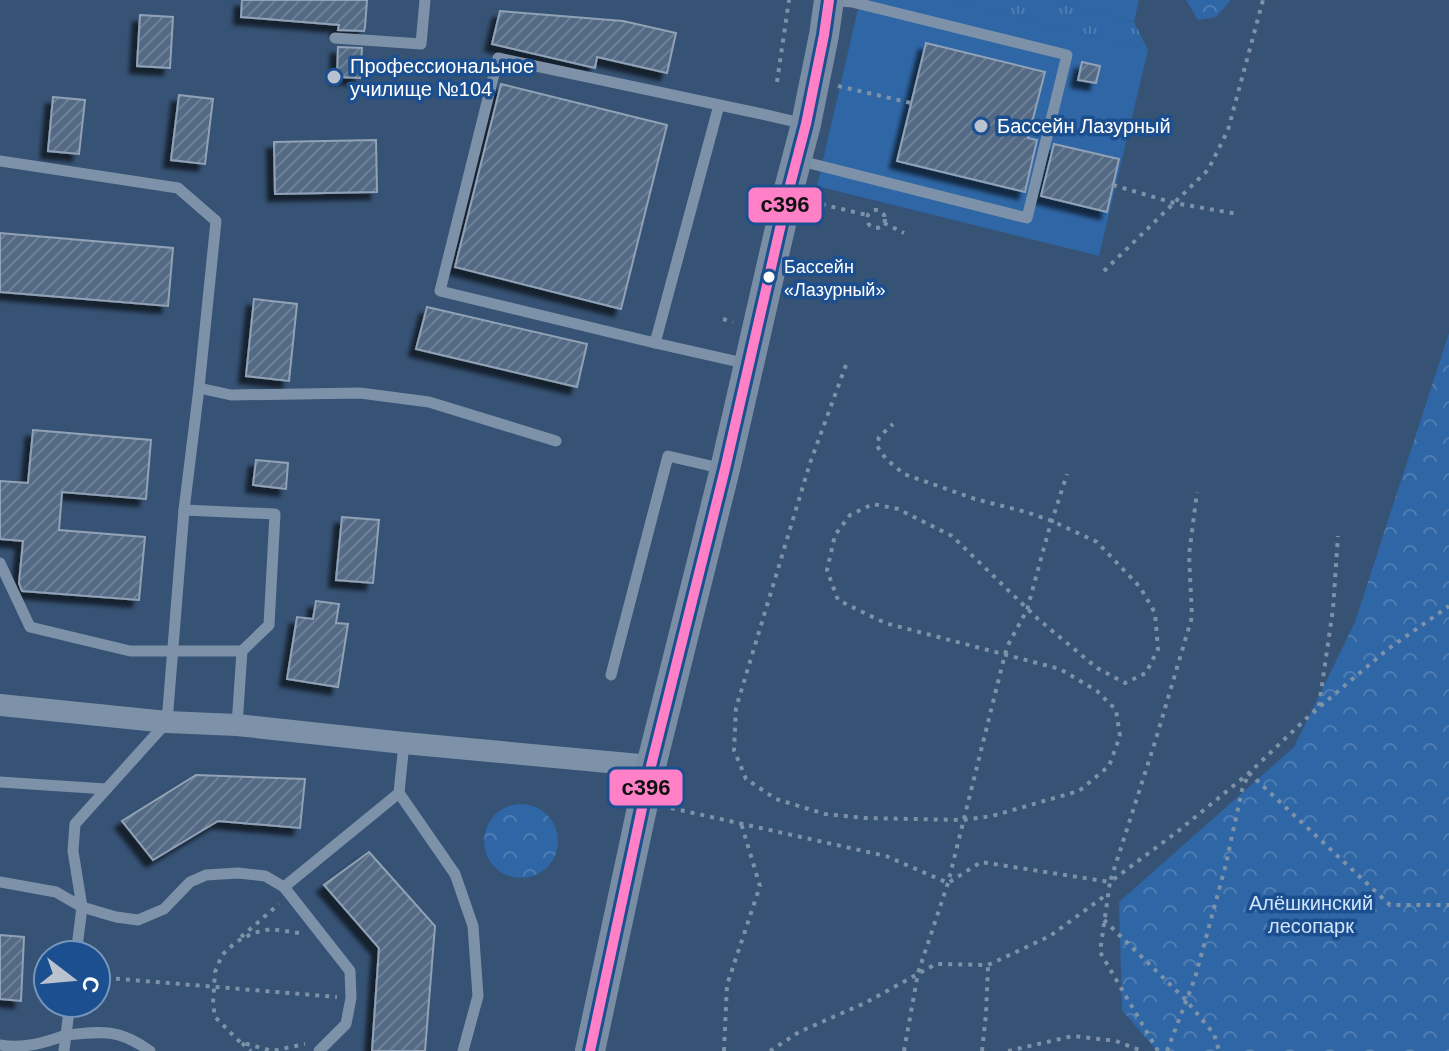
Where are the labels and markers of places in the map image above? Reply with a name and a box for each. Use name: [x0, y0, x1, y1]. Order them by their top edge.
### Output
place label: Профессиональное училище №104: [350, 55, 534, 100]
marker: Профессиональное училище №104: [325, 68, 343, 86]
place label: Бассейн Лазурный: [997, 115, 1171, 137]
marker: Бассейн Лазурный: [972, 117, 990, 135]
place label: Бассейн «Лазурный»: [784, 257, 885, 300]
marker: Бассейн «Лазурный»: [761, 269, 777, 285]

